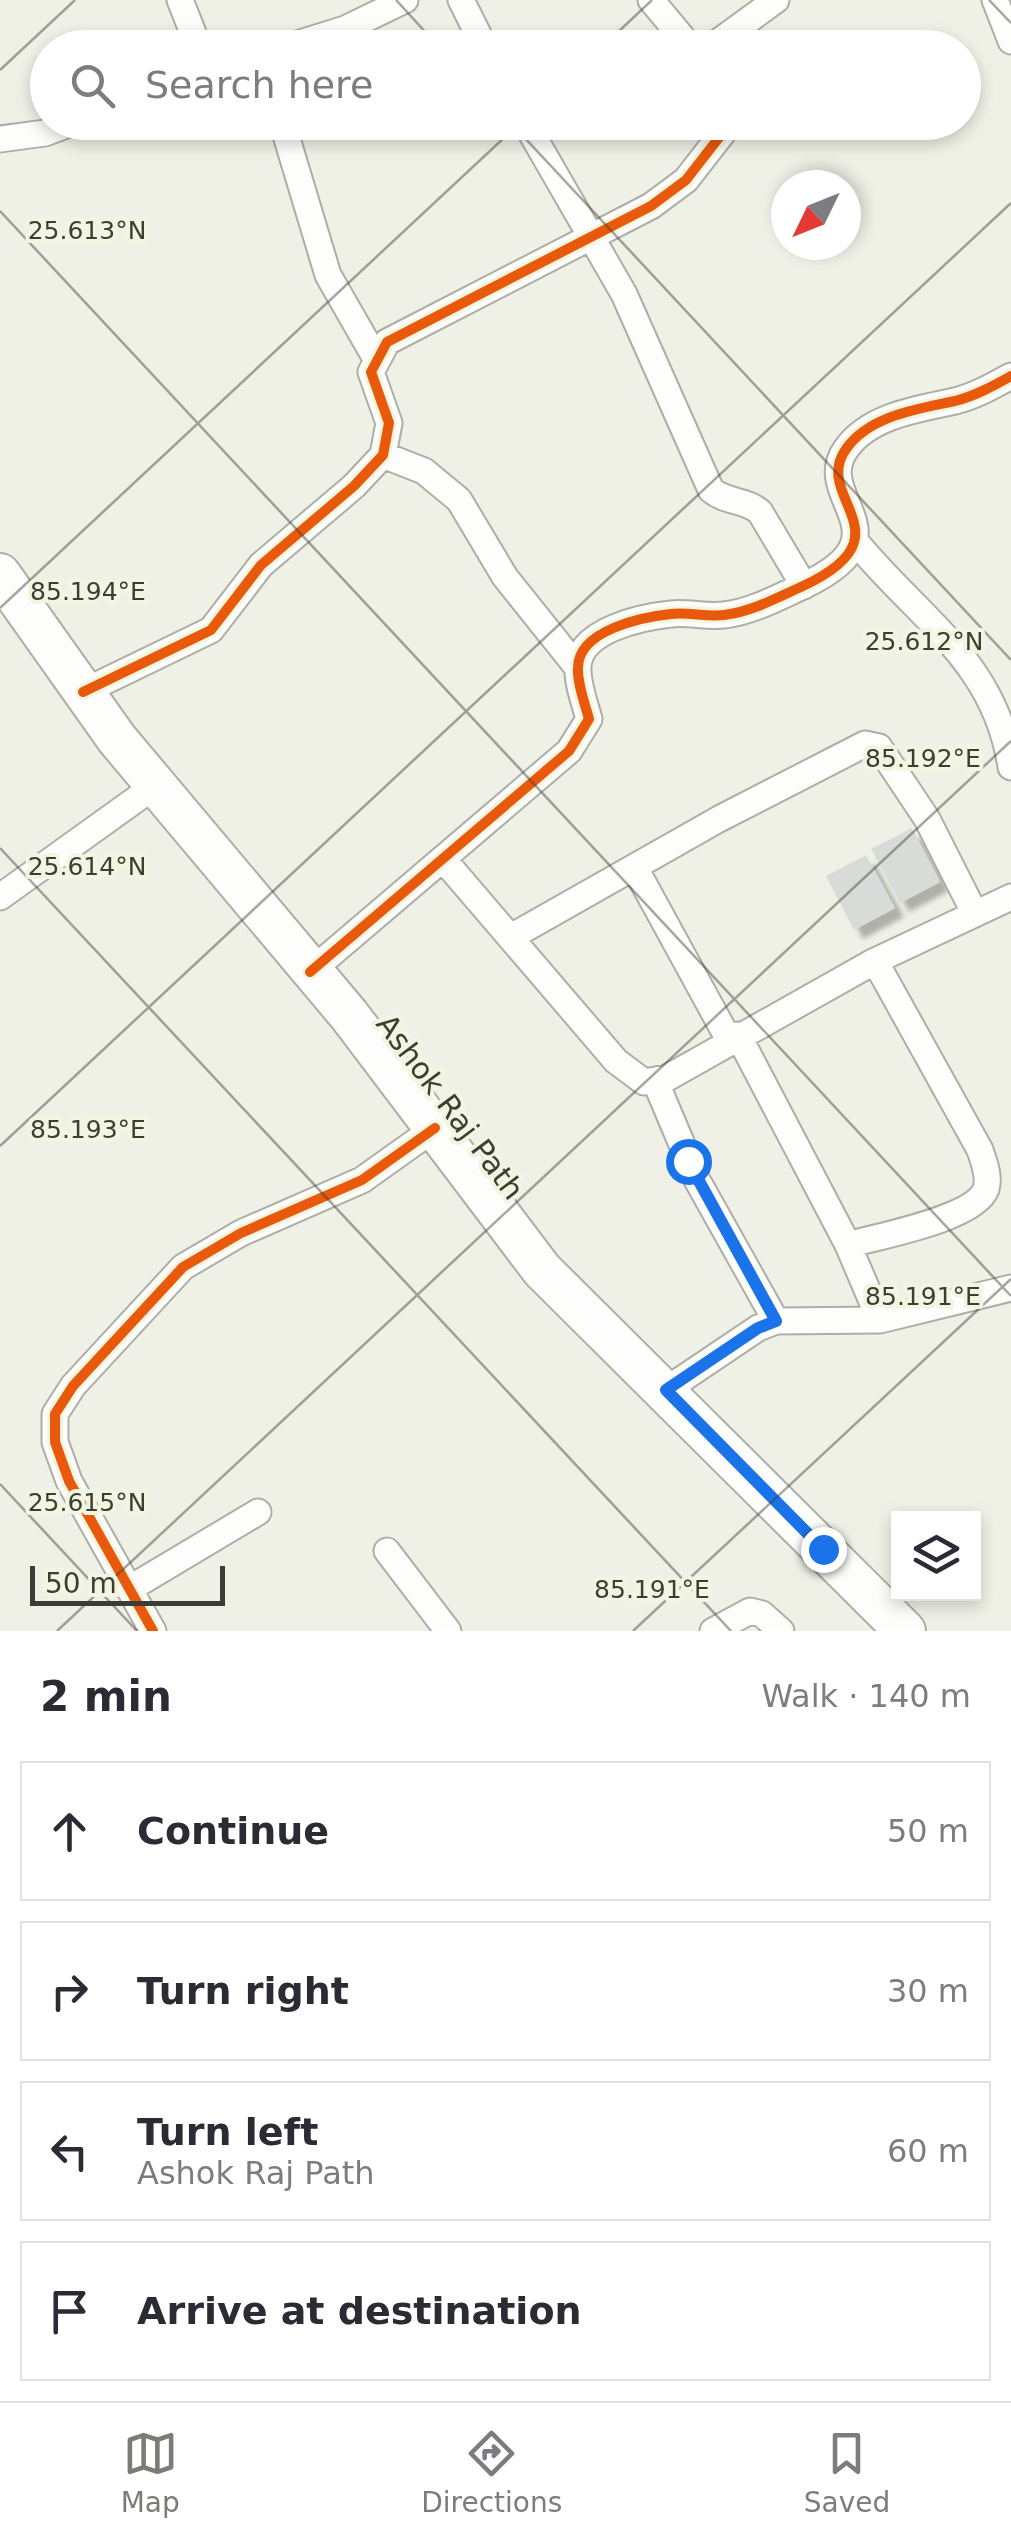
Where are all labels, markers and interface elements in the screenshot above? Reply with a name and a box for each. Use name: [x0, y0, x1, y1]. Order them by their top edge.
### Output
search box: [30, 30, 981, 140]
icon: search: [65, 58, 120, 113]
text: Search here: [145, 63, 373, 107]
north arrow: [771, 170, 861, 260]
text: 25.613°N: [28, 216, 146, 245]
text: 85.194°E: [30, 577, 146, 606]
text: 25.612°N: [865, 627, 983, 656]
text: 85.192°E: [865, 744, 981, 773]
text: 25.614°N: [28, 852, 146, 881]
street label: Ashok Raj Path: [369, 1007, 531, 1206]
text: 85.193°E: [30, 1115, 146, 1144]
route start: [666, 1139, 712, 1185]
text: 85.191°E: [865, 1282, 981, 1311]
text: 25.615°N: [28, 1488, 146, 1517]
map controls: [891, 1511, 981, 1601]
button: layers: [891, 1511, 981, 1601]
route end: [801, 1527, 847, 1573]
scale bar: [30, 1561, 225, 1606]
text: 50 m: [45, 1567, 117, 1600]
text: 85.191°E: [594, 1575, 710, 1604]
text: 2 min: [40, 1672, 172, 1721]
text: Walk · 140 m: [761, 1677, 971, 1715]
icon: ahead: [42, 1804, 97, 1859]
text: Continue: [137, 1809, 329, 1853]
text: 50 m: [887, 1812, 969, 1850]
icon: right: [42, 1964, 97, 2019]
text: Turn right: [137, 1969, 349, 2013]
text: 30 m: [887, 1972, 969, 2010]
text: Turn left: [137, 2110, 318, 2154]
icon: left: [42, 2124, 97, 2179]
text: 60 m: [887, 2132, 969, 2170]
text: Ashok Raj Path: [137, 2154, 375, 2192]
icon: arrive: [42, 2284, 97, 2339]
text: Arrive at destination: [137, 2289, 582, 2333]
tab: Map: [121, 2426, 180, 2519]
tab: Directions: [421, 2426, 562, 2519]
tab: Saved: [804, 2426, 890, 2519]

